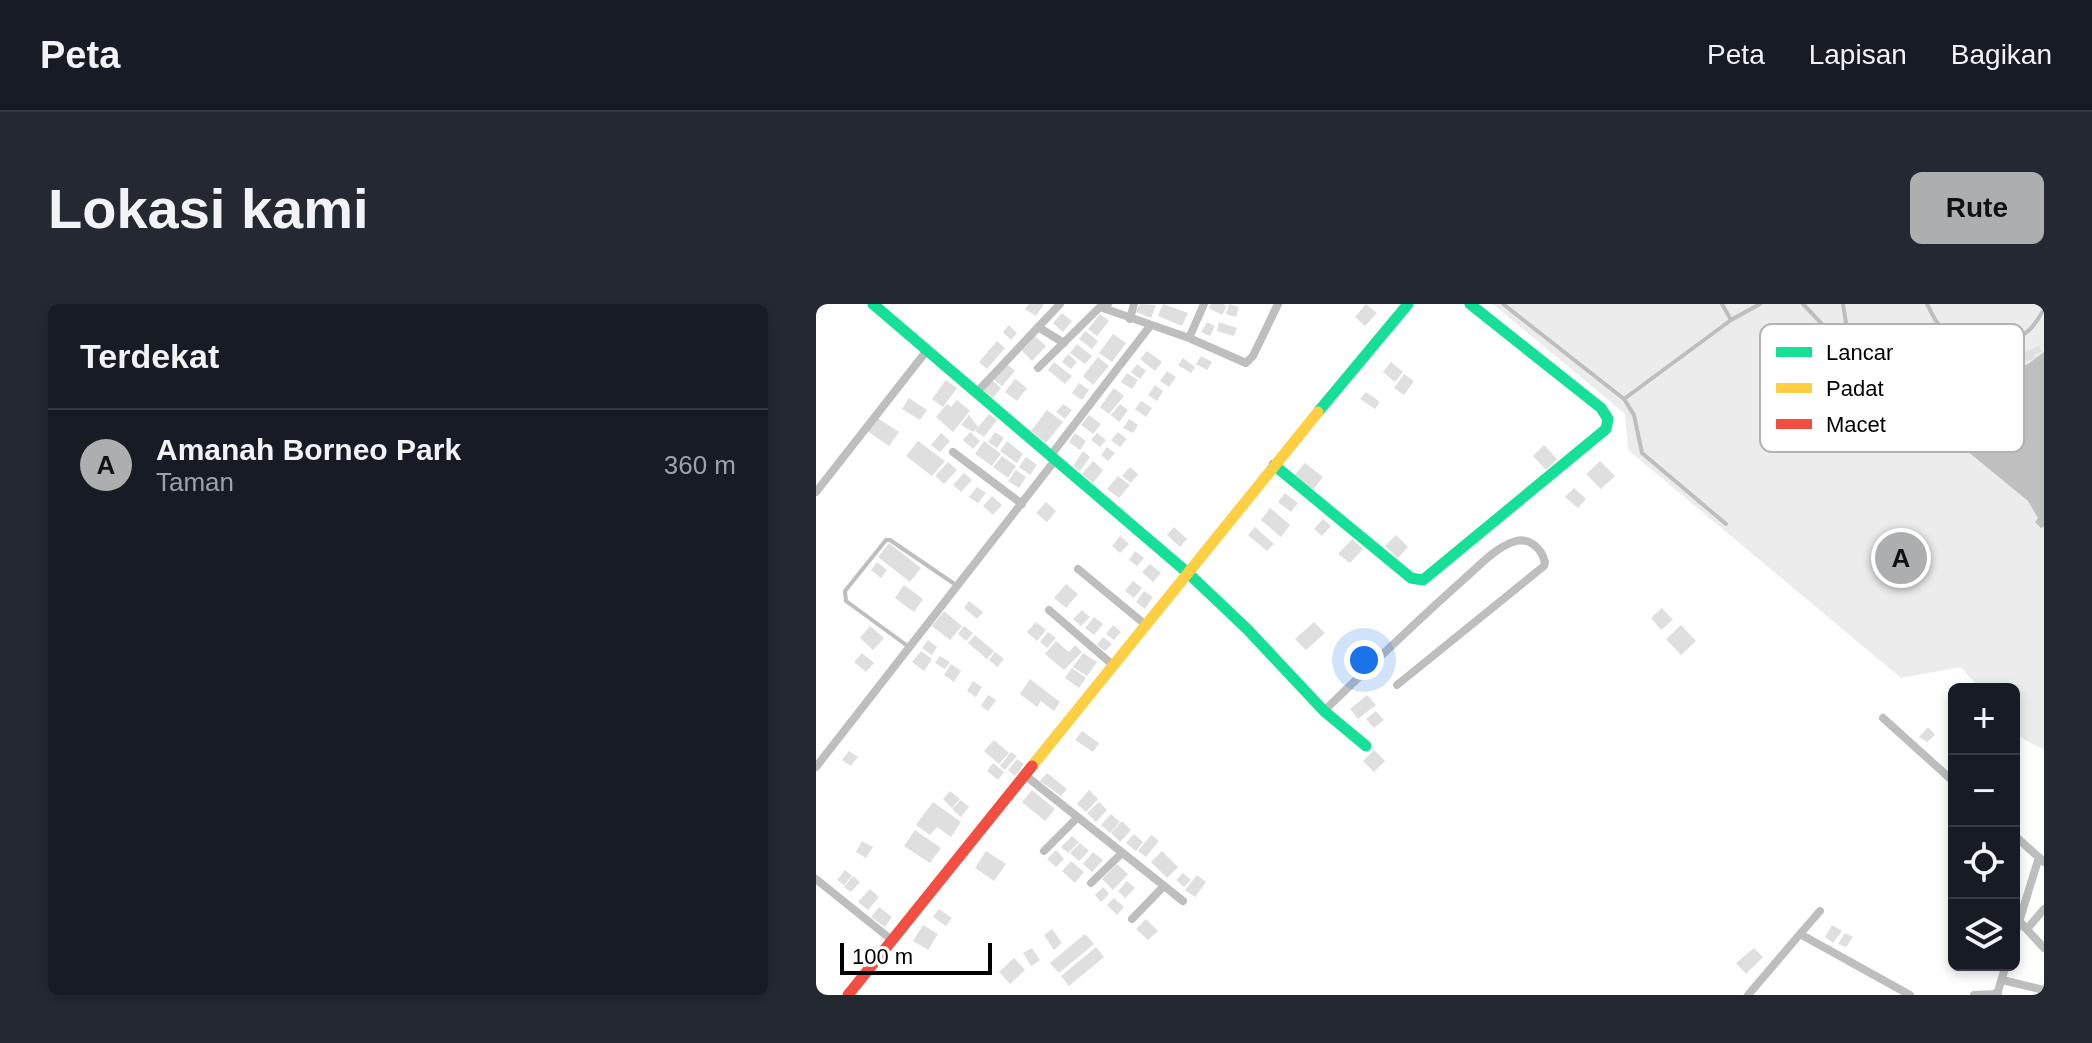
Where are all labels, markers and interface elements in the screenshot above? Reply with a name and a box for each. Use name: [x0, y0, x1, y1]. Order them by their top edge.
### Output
text: Peta: [40, 34, 120, 76]
text: Peta: [1707, 39, 1765, 70]
text: Lapisan: [1809, 39, 1907, 70]
text: Bagikan: [1951, 39, 2052, 70]
button: Rute: [1910, 172, 2044, 244]
text: Lokasi kami: [48, 177, 369, 240]
legend: [1760, 324, 2024, 452]
text: Terdekat: [80, 337, 219, 375]
text: Lancar: [1826, 340, 1893, 365]
text: Padat: [1826, 376, 1884, 401]
text: Macet: [1826, 412, 1886, 437]
text: Amanah Borneo Park: [156, 433, 461, 466]
text: A: [97, 450, 115, 480]
text: 360 m: [664, 450, 736, 480]
text: Taman: [156, 467, 234, 497]
pin: A: [1875, 528, 1927, 588]
your location: [1344, 640, 1384, 680]
map controls: [1948, 683, 2020, 971]
button: +: [1948, 683, 2020, 755]
button: −: [1948, 755, 2020, 827]
button: locate: [1948, 827, 2020, 899]
button: layers: [1948, 899, 2020, 971]
scale bar: [840, 939, 992, 975]
text: 100 m: [852, 944, 913, 969]

